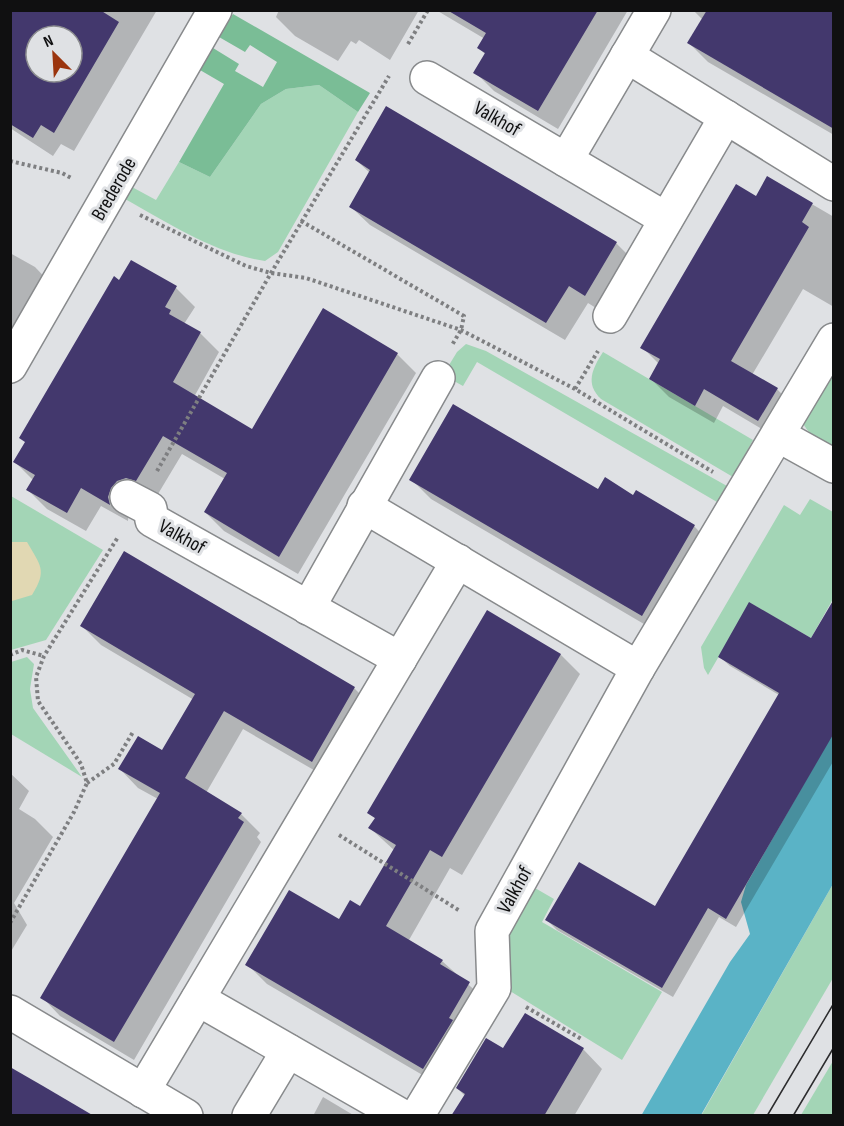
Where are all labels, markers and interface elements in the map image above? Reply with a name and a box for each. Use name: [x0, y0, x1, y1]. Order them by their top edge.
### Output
north arrow: [24, 24, 84, 84]
text: N: [41, 31, 56, 52]
street label: Valkhof: [469, 96, 525, 142]
street label: Brederode: [86, 153, 142, 225]
street label: Valkhof: [154, 514, 210, 560]
street label: Valkhof: [492, 862, 538, 918]

